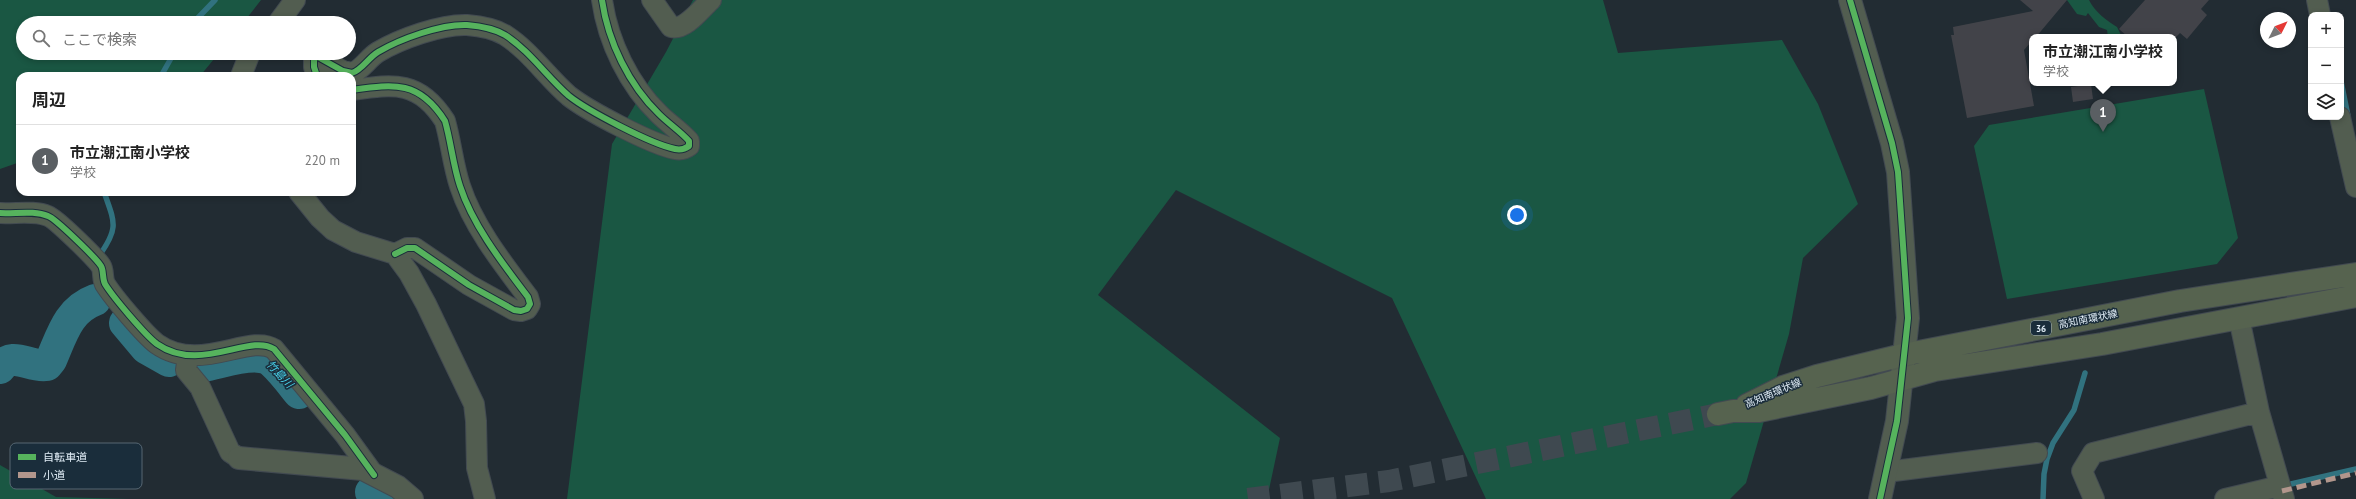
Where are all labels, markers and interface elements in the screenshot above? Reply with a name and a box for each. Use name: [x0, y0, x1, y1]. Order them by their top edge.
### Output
north arrow: [2260, 12, 2296, 48]
map controls: [2308, 12, 2344, 120]
button: +: [2308, 12, 2344, 48]
search box: [16, 16, 356, 60]
icon: search: [30, 27, 52, 49]
text: ここで検索: [62, 30, 137, 49]
popup: [2029, 34, 2177, 86]
text: 市立潮江南小学校: [2043, 42, 2163, 61]
button: −: [2308, 48, 2344, 84]
text: 学校: [2043, 63, 2069, 80]
button: layers: [2308, 84, 2344, 120]
text: 周辺: [32, 89, 66, 111]
pin: 1: [2090, 99, 2116, 132]
text: 市立潮江南小学校: [70, 143, 190, 162]
text: 1: [41, 152, 49, 169]
text: 220 m: [305, 152, 340, 169]
text: 学校: [70, 164, 96, 181]
your location: [1507, 205, 1527, 225]
street label: 高知南環状線: [2057, 307, 2119, 331]
road number: 36: [2031, 321, 2051, 335]
water label: 竹島川: [264, 357, 297, 392]
street label: 高知南環状線: [1743, 375, 1803, 411]
legend: [10, 443, 142, 489]
text: 自転車道: [43, 450, 87, 464]
text: 小道: [43, 468, 65, 482]

